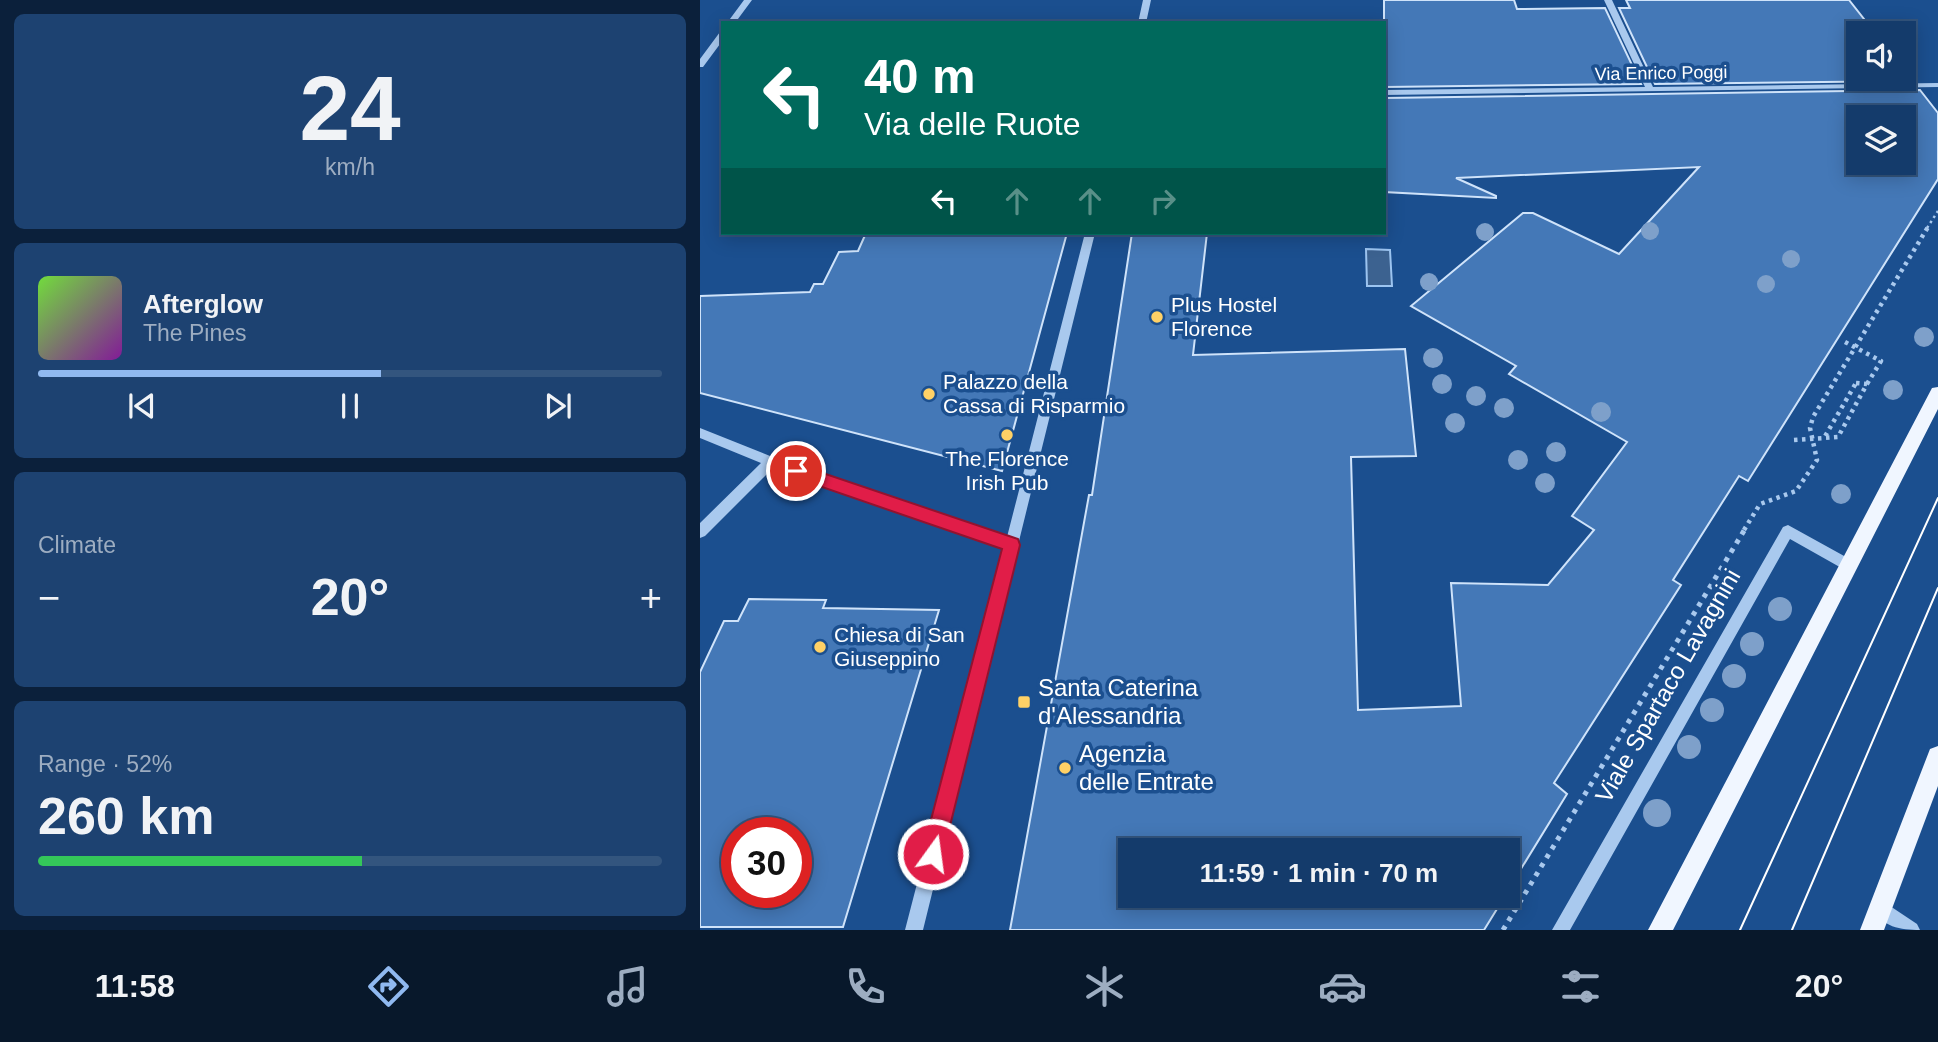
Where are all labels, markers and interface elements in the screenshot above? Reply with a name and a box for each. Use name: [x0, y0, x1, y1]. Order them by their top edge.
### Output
map controls: [1846, 21, 1916, 175]
button: sound: [1846, 21, 1916, 91]
icon: left: [749, 49, 840, 140]
text: 40 m: [864, 49, 976, 103]
text: 24: [299, 58, 401, 159]
street label: Via Enrico Poggi: [1594, 62, 1728, 84]
button: layers: [1846, 105, 1916, 175]
text: Via delle Ruote: [864, 106, 1080, 142]
text: km/h: [325, 154, 375, 180]
icon: left: [925, 182, 963, 220]
icon: ahead: [998, 182, 1036, 220]
icon: ahead: [1071, 182, 1109, 220]
icon: right: [1144, 182, 1182, 220]
text: Afterglow: [143, 289, 263, 319]
place label: Plus Hostel Florence: [1171, 293, 1277, 340]
marker: Plus Hostel Florence: [1149, 309, 1165, 325]
text: The Pines: [143, 320, 247, 346]
place label: Palazzo della Cassa di Risparmio: [943, 370, 1125, 417]
marker: Palazzo della Cassa di Risparmio: [921, 386, 937, 402]
icon: previous: [123, 387, 161, 425]
icon: pause: [331, 387, 369, 425]
icon: next: [539, 387, 577, 425]
marker: The Florence Irish Pub: [999, 427, 1015, 443]
pin: [766, 441, 826, 501]
place label: The Florence Irish Pub: [945, 447, 1069, 494]
icon: arrive: [777, 452, 815, 490]
text: Climate: [38, 532, 116, 558]
street label: Viale Spartaco Lavagnini: [1590, 564, 1746, 807]
text: 20°: [311, 568, 389, 626]
text: −: [38, 577, 60, 619]
text: +: [640, 577, 662, 619]
place label: Chiesa di San Giuseppino: [834, 623, 965, 670]
marker: Chiesa di San Giuseppino: [812, 639, 828, 655]
place label: Santa Caterina d'Alessandria: [1038, 674, 1199, 729]
marker: Santa Caterina d'Alessandria: [1016, 694, 1032, 710]
place label: Agenzia delle Entrate: [1079, 740, 1214, 795]
text: Range · 52%: [38, 751, 172, 777]
marker: Agenzia delle Entrate: [1057, 760, 1073, 776]
text: 260 km: [38, 787, 214, 845]
speed limit sign: 30: [721, 817, 812, 908]
position arrow: [896, 817, 970, 891]
text: 11:59 · 1 min · 70 m: [1200, 858, 1438, 888]
icon: directions: [364, 962, 413, 1011]
icon: music: [603, 962, 652, 1011]
icon: phone: [841, 962, 890, 1011]
icon: climate: [1080, 962, 1129, 1011]
icon: car: [1318, 962, 1367, 1011]
icon: filters: [1556, 962, 1605, 1011]
text: 11:58: [95, 968, 175, 1004]
text: 20°: [1795, 968, 1843, 1004]

